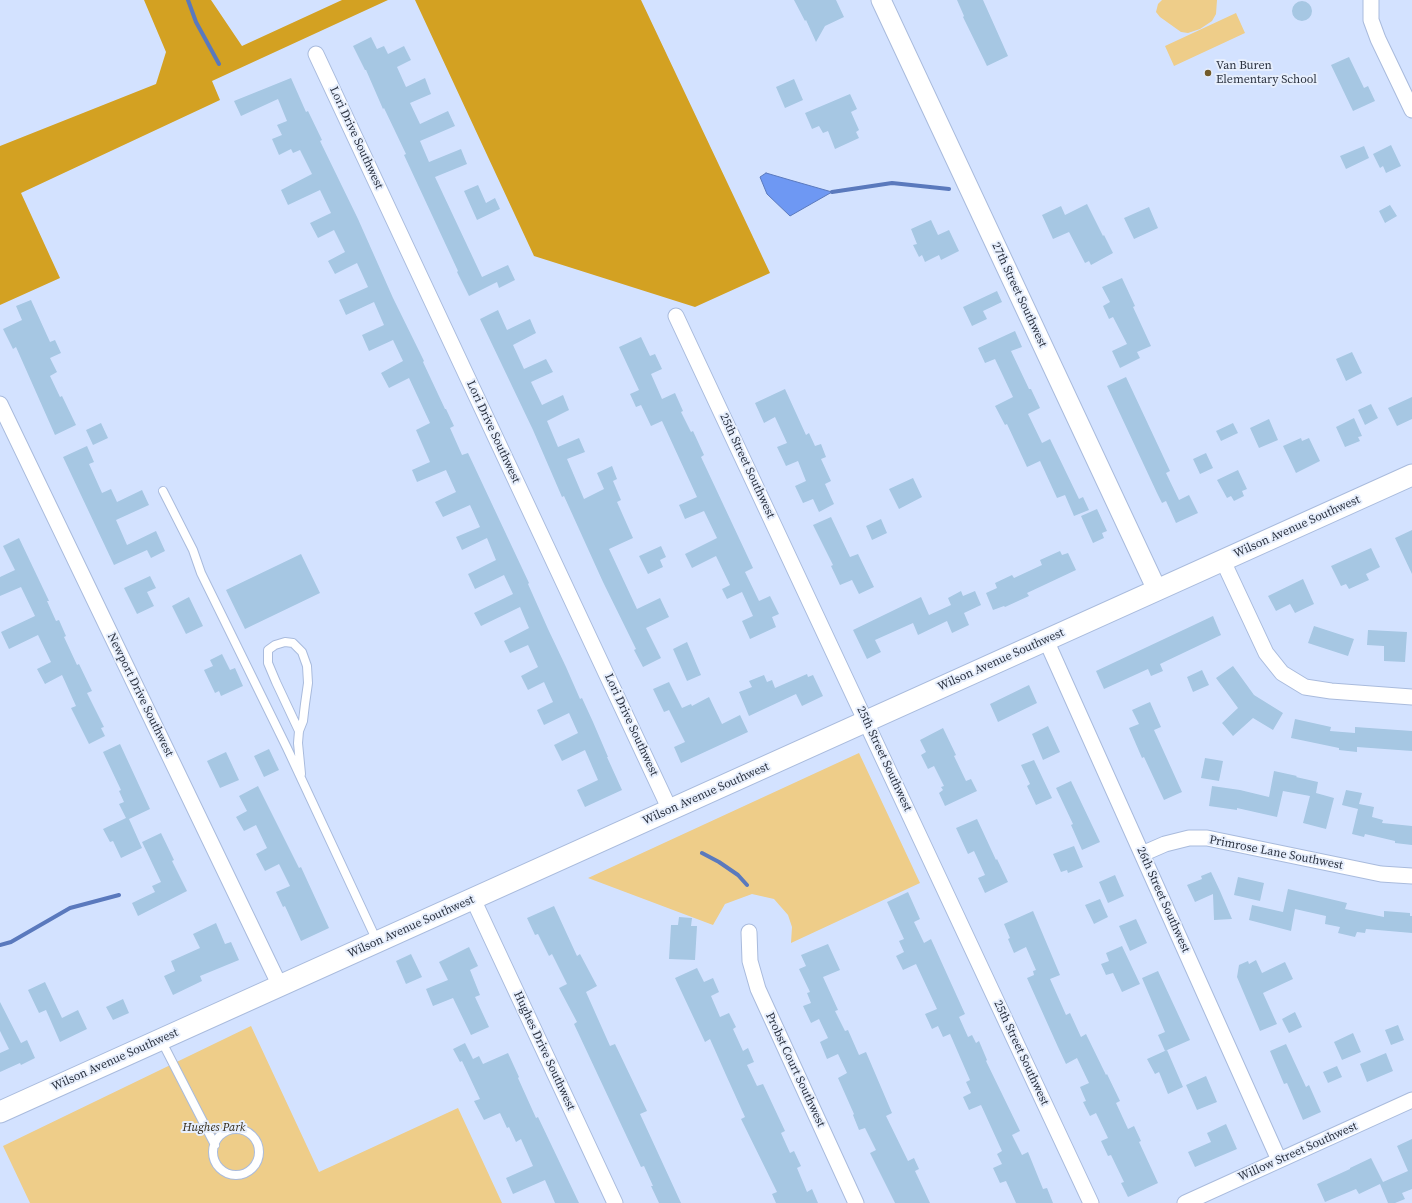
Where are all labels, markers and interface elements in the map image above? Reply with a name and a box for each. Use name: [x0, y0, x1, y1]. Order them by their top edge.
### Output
place label: Van Buren Elementary School: [1216, 59, 1317, 87]
marker: Van Buren Elementary School: [1203, 68, 1213, 78]
street label: Lori Drive Southwest: [326, 84, 386, 192]
street label: 27th Street Southwest: [988, 240, 1050, 350]
street label: Lori Drive Southwest: [463, 378, 523, 486]
street label: 25th Street Southwest: [716, 411, 778, 521]
street label: Wilson Avenue Southwest: [1231, 493, 1363, 561]
street label: Wilson Avenue Southwest: [935, 626, 1067, 694]
street label: Newport Drive Southwest: [104, 631, 176, 759]
street label: Lori Drive Southwest: [601, 671, 661, 779]
street label: 25th Street Southwest: [853, 704, 915, 814]
street label: Wilson Avenue Southwest: [640, 760, 772, 828]
street label: Primrose Lane Southwest: [1208, 833, 1344, 873]
street label: 26th Street Southwest: [1133, 845, 1193, 955]
street label: Wilson Avenue Southwest: [345, 893, 477, 961]
street label: Hughes Drive Southwest: [510, 989, 578, 1113]
street label: 25th Street Southwest: [990, 998, 1052, 1108]
street label: Probst Court Southwest: [762, 1010, 828, 1130]
street label: Wilson Avenue Southwest: [49, 1026, 181, 1094]
street label: Willow Street Southwest: [1236, 1119, 1360, 1185]
park label: Hughes Park: [183, 1121, 245, 1135]

